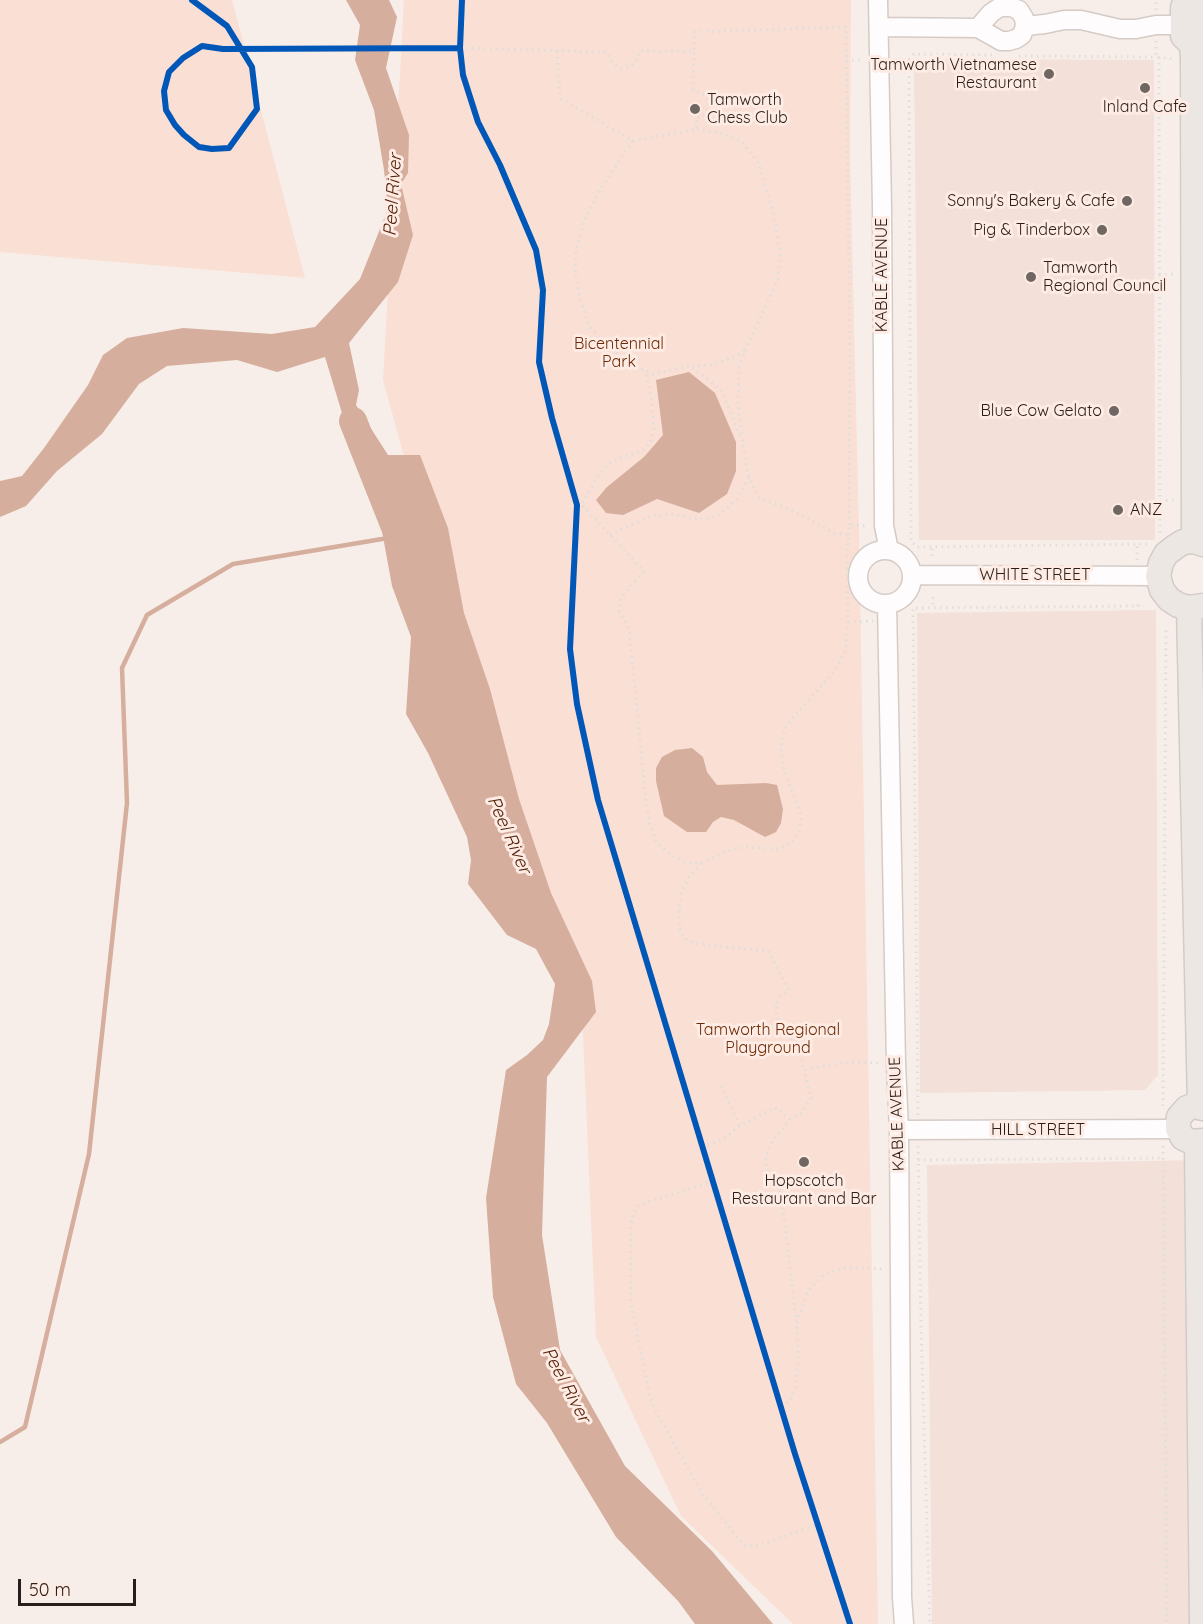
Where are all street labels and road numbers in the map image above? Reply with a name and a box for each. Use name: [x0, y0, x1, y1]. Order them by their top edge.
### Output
street label: KABLE AVENUE: [872, 218, 892, 332]
street label: WHITE STREET: [979, 565, 1091, 585]
street label: KABLE AVENUE: [885, 1057, 909, 1171]
street label: HILL STREET: [991, 1120, 1085, 1140]

